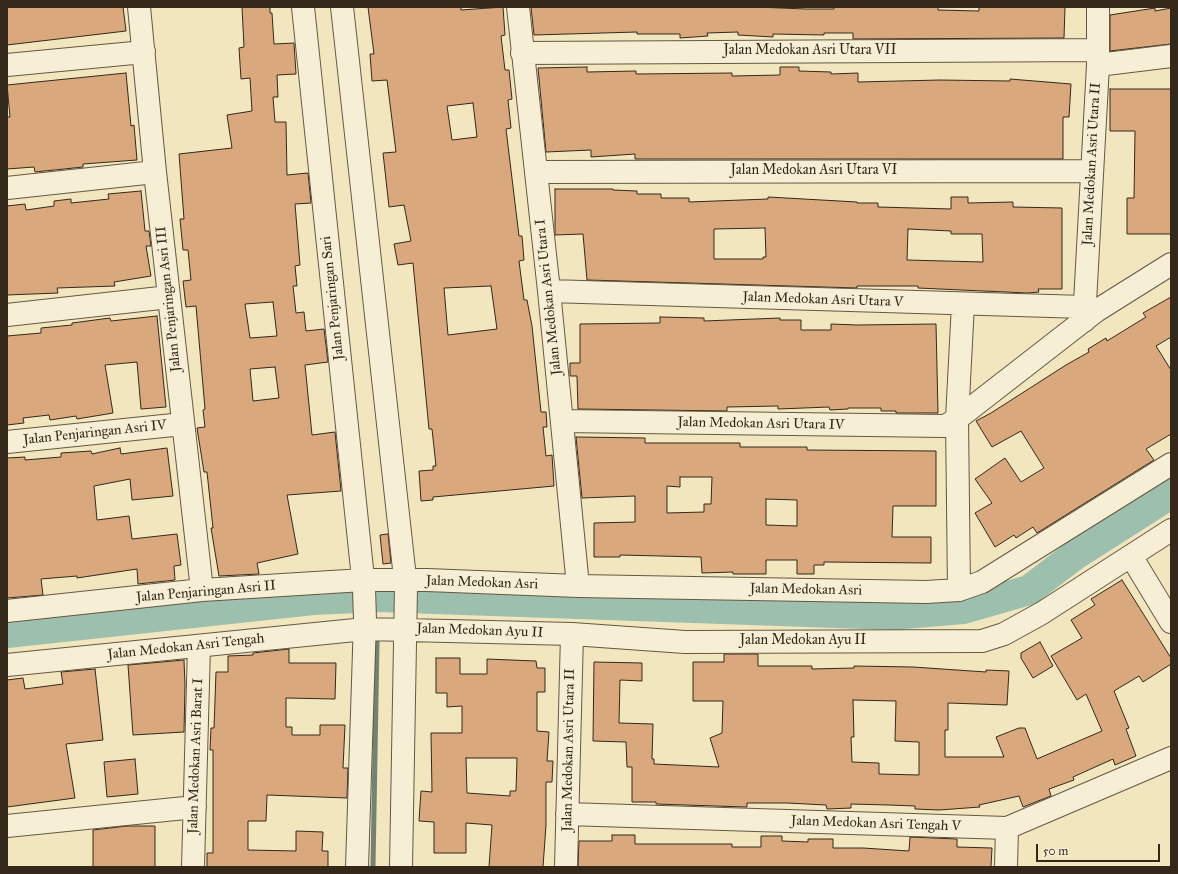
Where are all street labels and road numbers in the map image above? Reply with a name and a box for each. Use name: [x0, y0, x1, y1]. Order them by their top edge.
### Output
street label: Jalan Medokan Asri Utara VII: [724, 43, 896, 59]
street label: Jalan Medokan Asri Utara II: [1079, 82, 1105, 246]
street label: Jalan Medokan Asri Utara VI: [731, 163, 897, 179]
street label: Jalan Medokan Asri Utara I: [532, 218, 566, 376]
street label: Jalan Penjaringan Asri III: [153, 225, 185, 373]
street label: Jalan Penjaringan Sari: [318, 235, 348, 361]
street label: Jalan Medokan Asri Utara V: [742, 289, 904, 311]
street label: Jalan Medokan Asri Utara IV: [677, 414, 845, 434]
street label: Jalan Penjaringan Asri IV: [23, 417, 167, 449]
street label: Jalan Medokan Asri: [426, 573, 538, 593]
street label: Jalan Penjaringan Asri II: [135, 578, 277, 606]
street label: Jalan Medokan Asri: [750, 581, 862, 599]
street label: Jalan Medokan Ayu II: [416, 620, 544, 642]
street label: Jalan Medokan Asri Tengah: [107, 630, 265, 664]
street label: Jalan Medokan Ayu II: [740, 633, 866, 649]
street label: Jalan Medokan Asri Utara II: [559, 668, 579, 832]
street label: Jalan Medokan Asri Barat I: [185, 678, 207, 834]
street label: Jalan Medokan Asri Tengah V: [791, 813, 961, 835]

